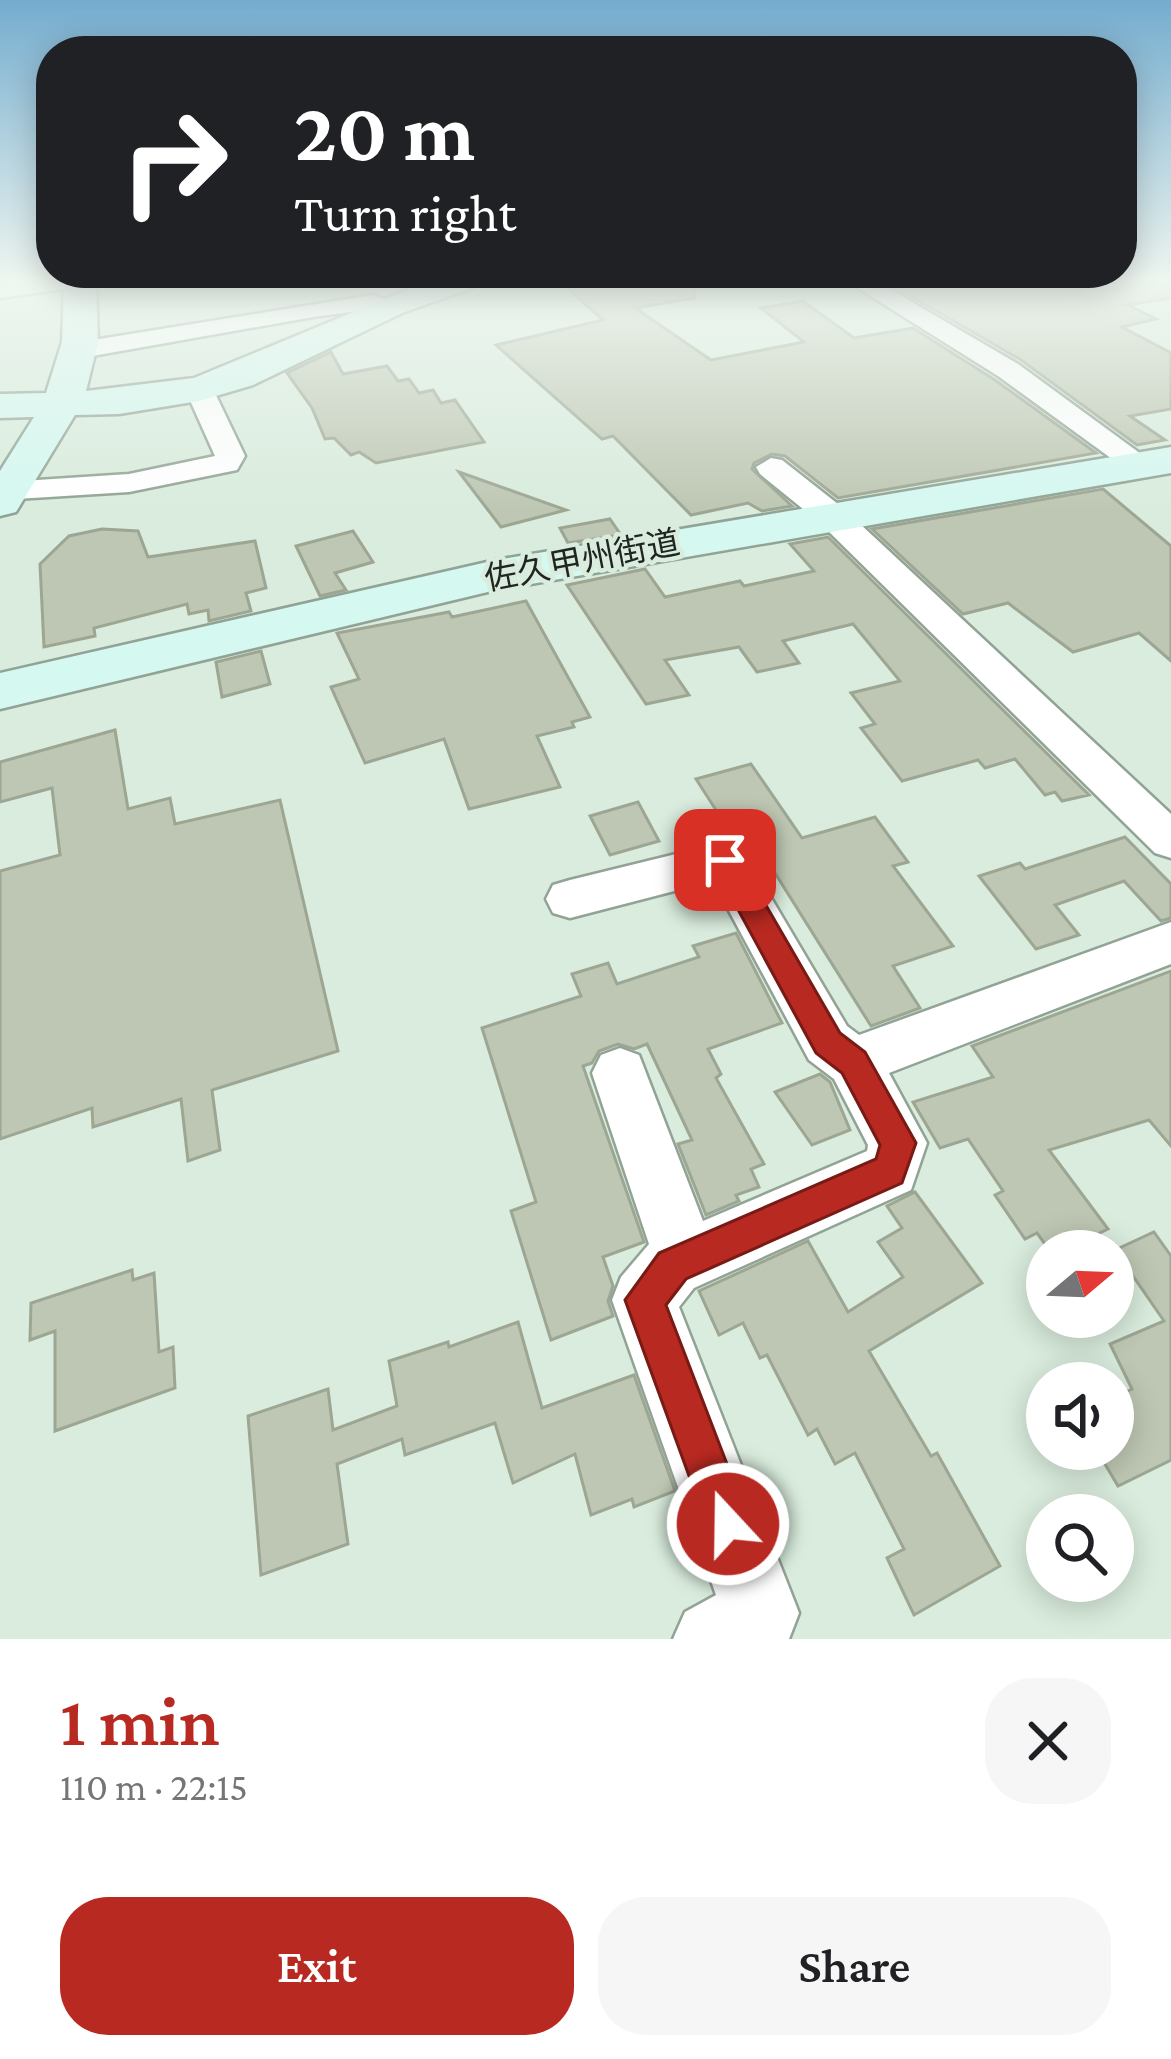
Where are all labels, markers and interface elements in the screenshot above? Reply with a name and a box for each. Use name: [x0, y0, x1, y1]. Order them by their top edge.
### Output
icon: right: [96, 84, 252, 240]
text: 20 m: [294, 85, 475, 178]
text: Turn right: [294, 183, 516, 243]
street label: 佐久甲州街道: [481, 523, 683, 597]
pin: [674, 809, 776, 911]
icon: arrive: [692, 827, 758, 893]
north arrow: [1026, 1230, 1134, 1338]
map controls: [1026, 1230, 1134, 1602]
button: sound: [1026, 1362, 1134, 1470]
position arrow: [665, 1461, 791, 1587]
button: search: [1026, 1494, 1134, 1602]
button: close: [985, 1678, 1111, 1804]
text: 1 min: [60, 1680, 220, 1760]
text: 110 m · 22:15: [60, 1765, 248, 1808]
button: Exit: [60, 1897, 574, 2035]
button: Share: [598, 1897, 1111, 2035]

